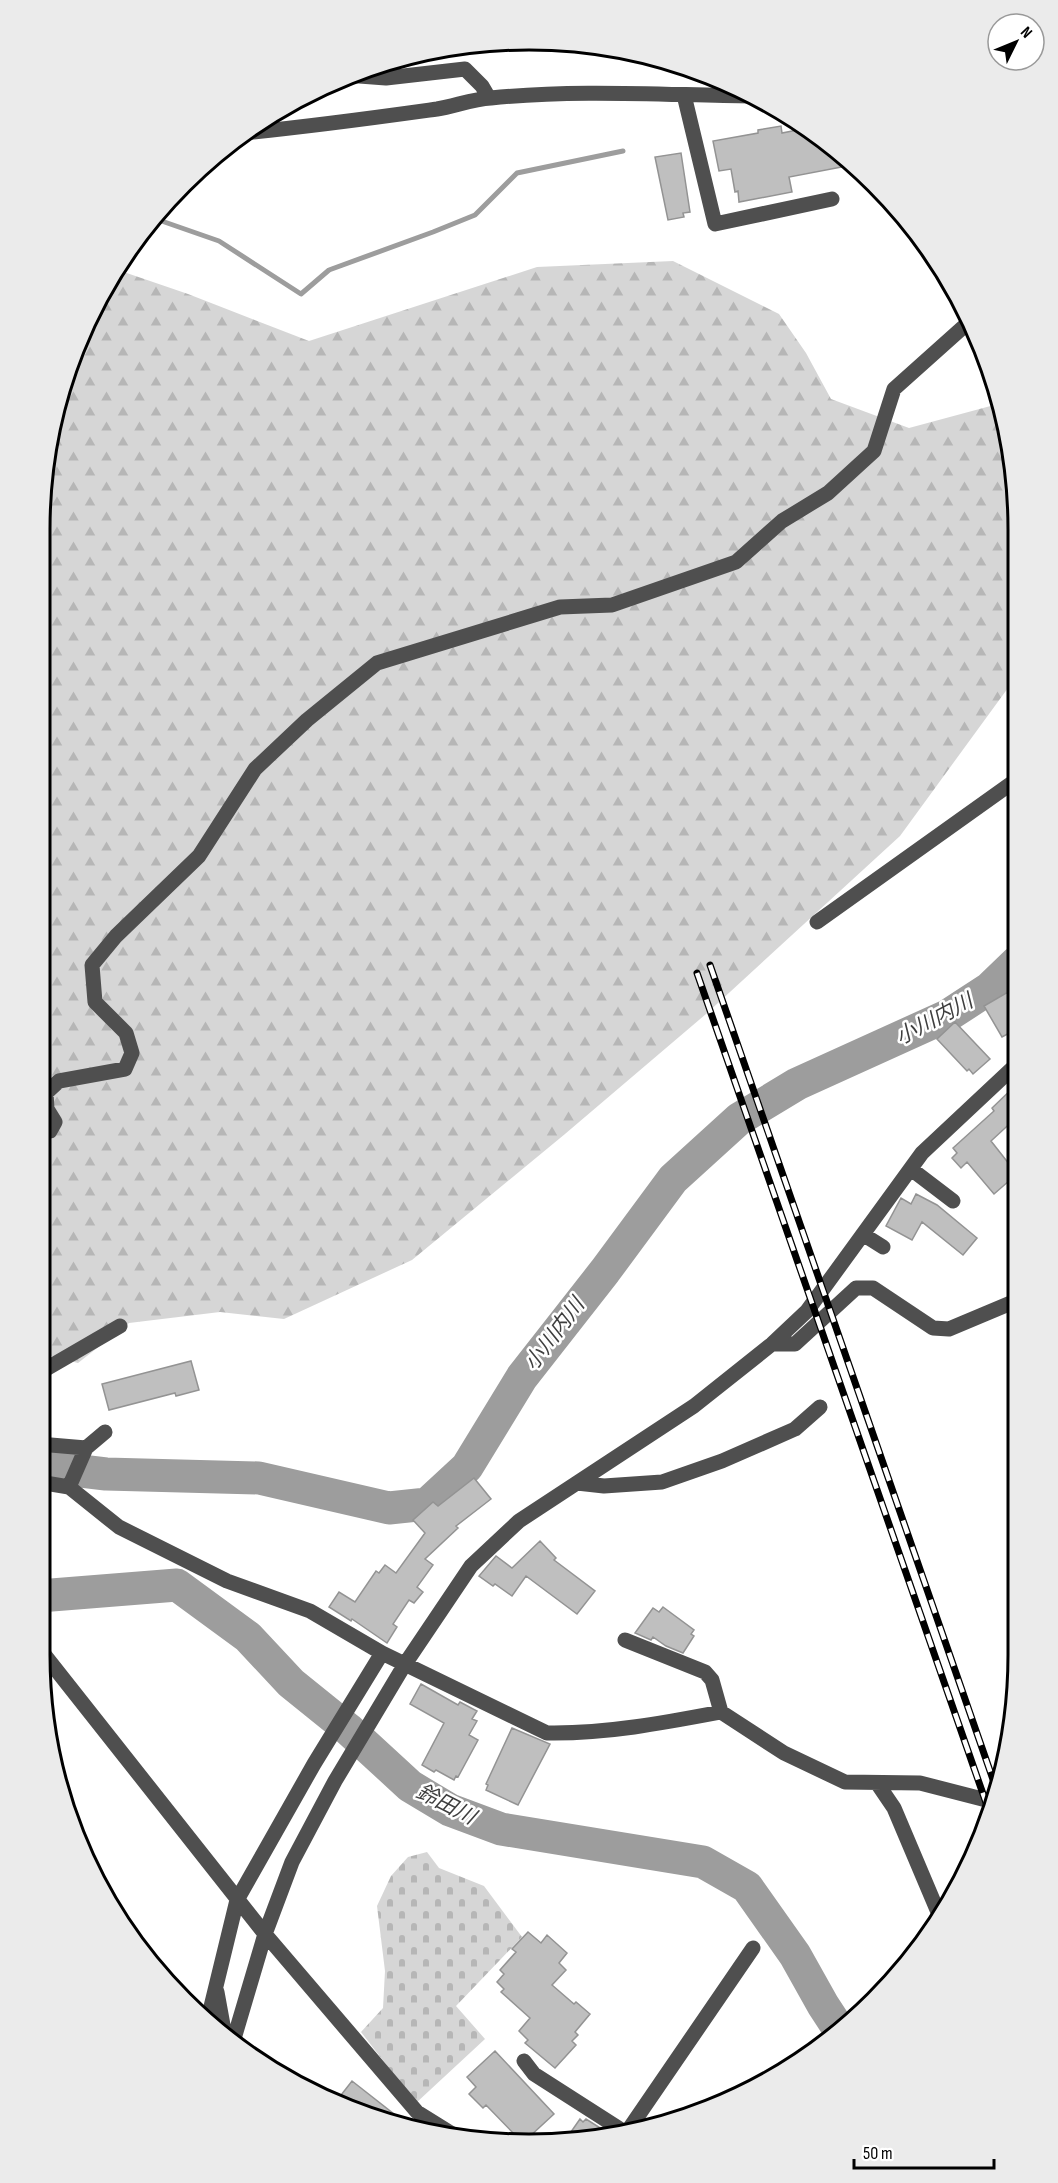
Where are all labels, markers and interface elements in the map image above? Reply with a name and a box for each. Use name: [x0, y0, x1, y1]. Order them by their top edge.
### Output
north arrow: [986, 12, 1046, 72]
text: N: [1016, 23, 1036, 42]
water label: 小川内川: [891, 988, 979, 1050]
water label: 小川内川: [519, 1292, 591, 1375]
water label: 鈴田川: [412, 1779, 481, 1831]
scale bar: [854, 2132, 994, 2170]
text: 50 m: [863, 2143, 893, 2164]

